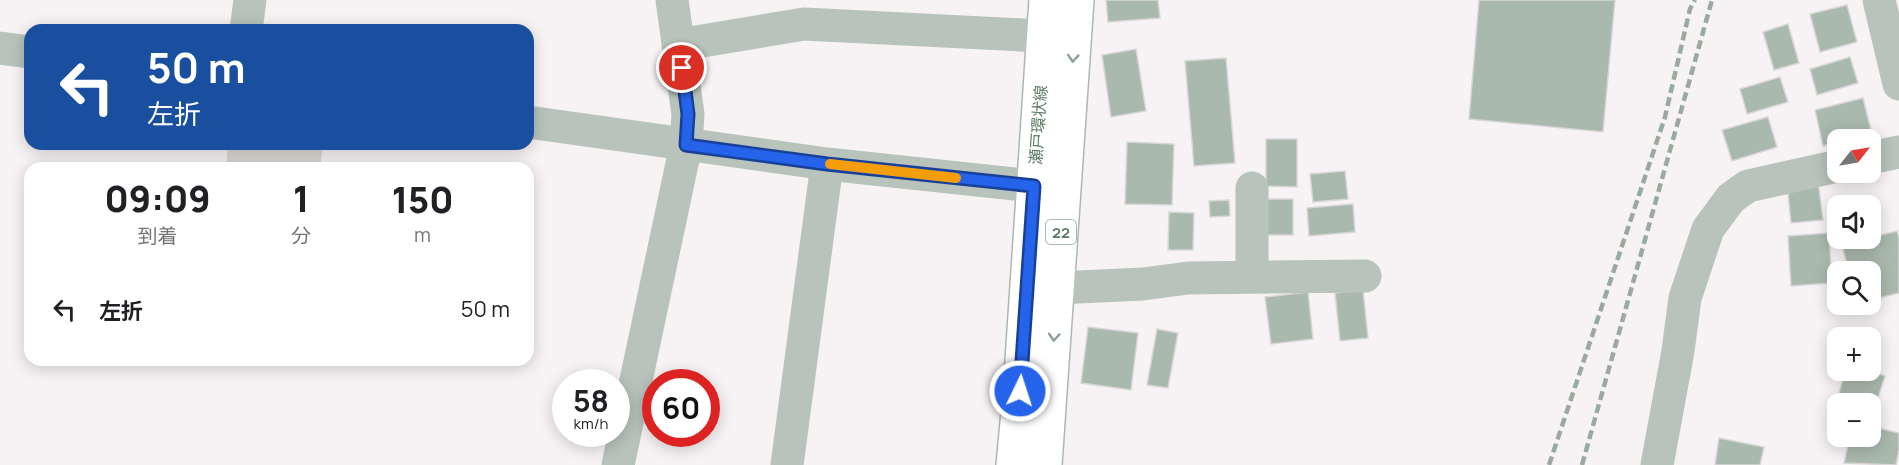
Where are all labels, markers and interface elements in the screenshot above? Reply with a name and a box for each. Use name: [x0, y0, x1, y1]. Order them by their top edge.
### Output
text: 50 m: [147, 38, 245, 96]
pin: [656, 42, 707, 93]
icon: left: [48, 48, 126, 126]
icon: arrive: [665, 51, 698, 84]
one-way arrow: [1067, 54, 1080, 63]
street label: 瀬戸環状線: [1024, 84, 1052, 166]
text: 左折: [147, 95, 201, 132]
north arrow: [1827, 129, 1881, 183]
map controls: [1827, 129, 1881, 447]
text: 09:09: [105, 174, 211, 223]
text: 1: [293, 174, 309, 223]
text: 150: [392, 175, 453, 224]
button: sound: [1827, 195, 1881, 249]
road number: 22: [1046, 220, 1076, 244]
text: m: [414, 221, 431, 248]
text: 到着: [138, 222, 178, 249]
text: 分: [291, 222, 311, 249]
button: search: [1827, 261, 1881, 315]
icon: left: [48, 293, 81, 326]
text: 50 m: [461, 294, 510, 324]
text: 左折: [99, 296, 143, 326]
button: +: [1827, 327, 1881, 381]
one-way arrow: [1047, 332, 1060, 341]
position arrow: [988, 359, 1052, 423]
speed limit sign: 60: [642, 369, 720, 447]
text: 58: [573, 380, 609, 421]
button: −: [1827, 393, 1881, 447]
text: km/h: [574, 413, 608, 434]

